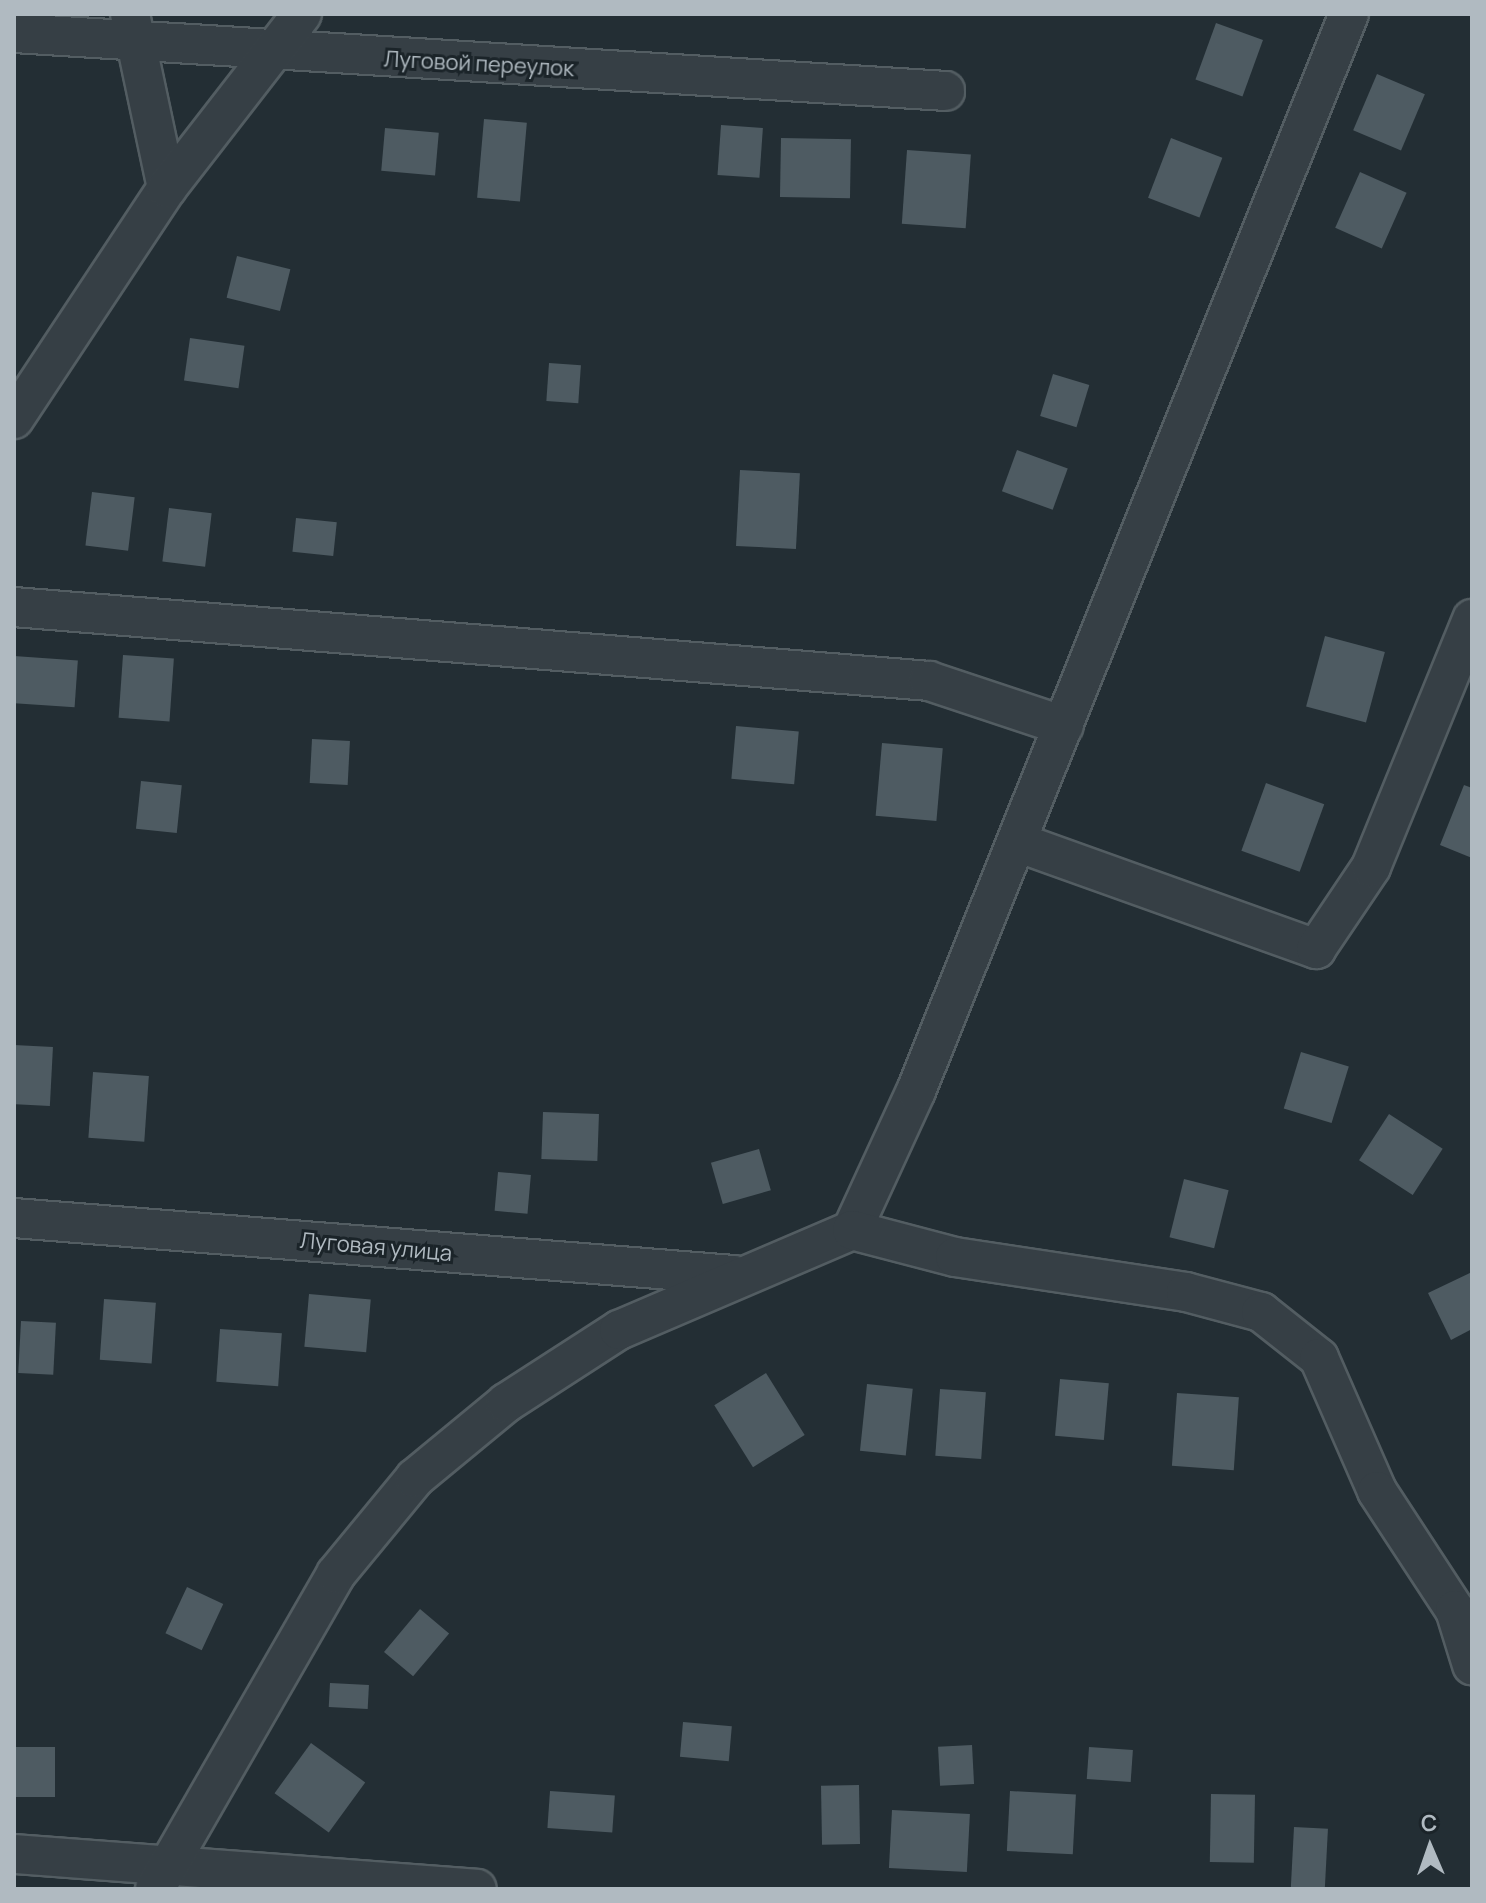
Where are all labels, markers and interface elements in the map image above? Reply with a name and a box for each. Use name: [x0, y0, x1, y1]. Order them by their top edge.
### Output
street label: Луговой переулок: [383, 46, 575, 82]
street label: Луговая улица: [299, 1227, 453, 1267]
north arrow: [1390, 1807, 1470, 1887]
text: С: [1421, 1808, 1438, 1838]

